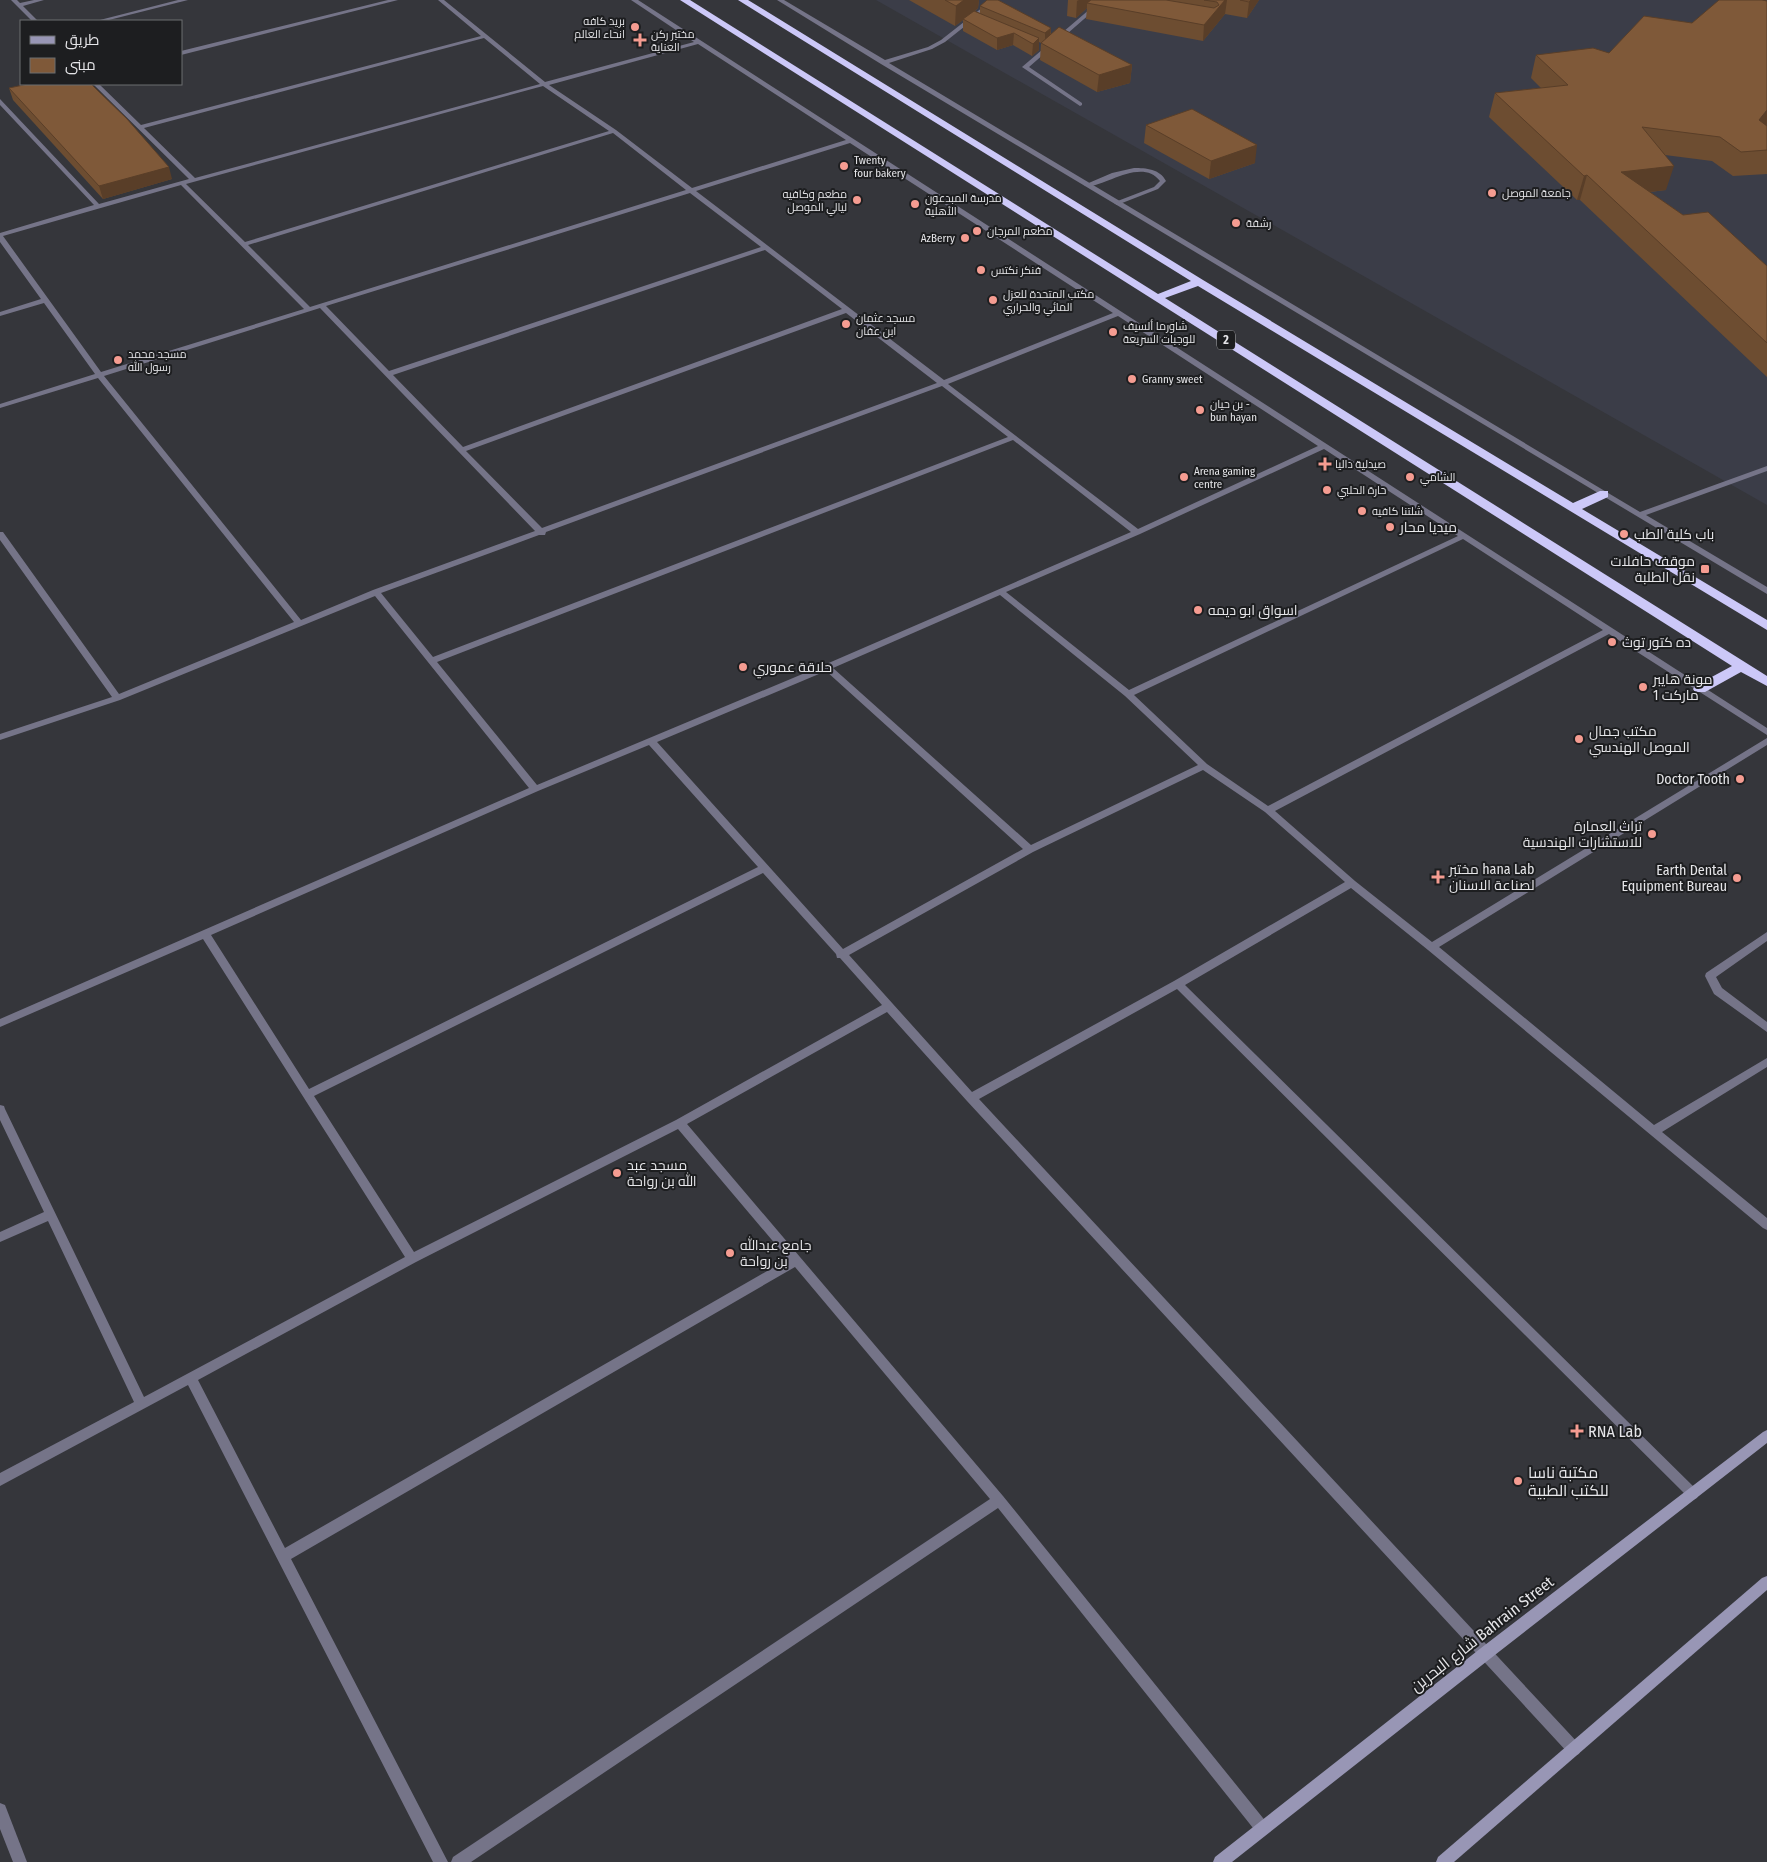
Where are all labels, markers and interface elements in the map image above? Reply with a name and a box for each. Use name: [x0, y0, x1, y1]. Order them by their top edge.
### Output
place label: بريد كافه انحاء العالم: [574, 15, 625, 42]
legend: [20, 20, 182, 85]
marker: بريد كافه انحاء العالم: [629, 21, 641, 33]
place label: مختبر ركن العناية: [651, 28, 695, 54]
text: طريق: [65, 31, 99, 50]
marker: مختبر ركن العناية: [633, 33, 647, 47]
text: مبنى: [65, 56, 96, 75]
place label: Twenty four bakery: [854, 154, 906, 180]
marker: Twenty four bakery: [838, 160, 850, 172]
marker: جامعة الموصل: [1486, 187, 1498, 199]
place label: جامعة الموصل: [1502, 187, 1571, 200]
place label: مطعم وكافيه ليالي الموصل: [782, 188, 847, 216]
place label: مدرسة المبدعون الأهلية: [925, 192, 1002, 218]
marker: مطعم وكافيه ليالي الموصل: [851, 194, 863, 206]
marker: مدرسة المبدعون الأهلية: [909, 198, 921, 210]
marker: رشفة: [1230, 217, 1242, 229]
place label: رشفة: [1246, 217, 1271, 230]
marker: مطعم المرجان: [971, 225, 983, 237]
place label: مطعم المرجان: [987, 225, 1053, 239]
place label: AzBerry: [921, 232, 955, 245]
marker: AzBerry: [959, 232, 971, 244]
marker: فنكر نكتس: [975, 264, 987, 276]
place label: فنكر نكتس: [991, 264, 1041, 277]
place label: مكتب المتحدة للعزل المائي والحراري: [1003, 288, 1094, 316]
marker: مكتب المتحدة للعزل المائي والحراري: [987, 294, 999, 306]
place label: مسجد عثمان ابن عفان: [856, 312, 915, 338]
marker: مسجد عثمان ابن عفان: [840, 318, 852, 330]
place label: شاورما ألسيف للوجبات السريعة: [1123, 319, 1195, 346]
marker: شاورما ألسيف للوجبات السريعة: [1107, 326, 1119, 338]
road number: 2: [1217, 330, 1235, 350]
place label: مسجد محمد رسول الله: [128, 348, 187, 374]
marker: مسجد محمد رسول الله: [112, 354, 124, 366]
marker: Granny sweet: [1126, 373, 1138, 385]
place label: Granny sweet: [1142, 373, 1203, 386]
place label: بن حيان - bun hayan: [1210, 398, 1257, 424]
marker: بن حيان - bun hayan: [1194, 404, 1206, 416]
marker: صيدلية داليا: [1319, 458, 1331, 470]
place label: صيدلية داليا: [1335, 458, 1386, 471]
place label: Arena gaming centre: [1194, 465, 1256, 491]
marker: Arena gaming centre: [1178, 471, 1190, 483]
marker: الشامي: [1404, 471, 1416, 483]
place label: الشامي: [1420, 471, 1455, 486]
marker: حارة الحلبي: [1321, 484, 1333, 496]
place label: حارة الحلبي: [1337, 484, 1386, 499]
marker: شلتنا كافيه: [1356, 505, 1368, 517]
place label: شلتنا كافيه: [1372, 505, 1423, 518]
place label: ميديا محار: [1399, 519, 1457, 536]
marker: ميديا محار: [1384, 521, 1396, 533]
place label: باب كلية الطب: [1634, 526, 1714, 543]
marker: باب كلية الطب: [1618, 528, 1630, 540]
place label: موقف حافلات نقل الطلبة: [1611, 553, 1695, 586]
marker: موقف حافلات نقل الطلبة: [1699, 563, 1711, 575]
place label: اسواق ابو ديمه: [1208, 602, 1298, 619]
marker: اسواق ابو ديمه: [1192, 604, 1204, 616]
place label: ده كتور توث: [1622, 634, 1691, 651]
marker: ده كتور توث: [1606, 636, 1618, 648]
place label: حلاقة عموري: [753, 659, 832, 679]
marker: حلاقة عموري: [737, 661, 749, 673]
place label: مونة هايبر ماركت 1: [1652, 671, 1713, 704]
marker: مونة هايبر ماركت 1: [1637, 681, 1649, 693]
place label: مكتب جمال الموصل الهندسي: [1589, 723, 1690, 758]
marker: مكتب جمال الموصل الهندسي: [1573, 733, 1585, 745]
place label: Doctor Tooth: [1656, 771, 1730, 788]
marker: Doctor Tooth: [1734, 773, 1746, 785]
place label: تراث العمارة للاستشارات الهندسية: [1523, 818, 1642, 851]
marker: تراث العمارة للاستشارات الهندسية: [1646, 828, 1658, 840]
place label: مختبر hana Lab لصناعة الاسنان: [1448, 861, 1535, 894]
place label: Earth Dental Equipment Bureau: [1622, 862, 1727, 895]
marker: مختبر hana Lab لصناعة الاسنان: [1431, 870, 1445, 884]
marker: Earth Dental Equipment Bureau: [1731, 872, 1743, 884]
place label: مسجد عبد الله بن رواحة: [627, 1157, 697, 1190]
marker: مسجد عبد الله بن رواحة: [611, 1167, 623, 1179]
place label: جامع عبدالله بن رواحة: [740, 1236, 811, 1270]
marker: جامع عبدالله بن رواحة: [724, 1247, 736, 1259]
place label: RNA Lab: [1588, 1422, 1642, 1441]
marker: RNA Lab: [1570, 1424, 1584, 1438]
place label: مكتبة ناسا للكتب الطبية: [1528, 1463, 1609, 1500]
marker: مكتبة ناسا للكتب الطبية: [1512, 1475, 1524, 1487]
street label: شارع البحرين Bahrain Street: [1407, 1572, 1559, 1697]

